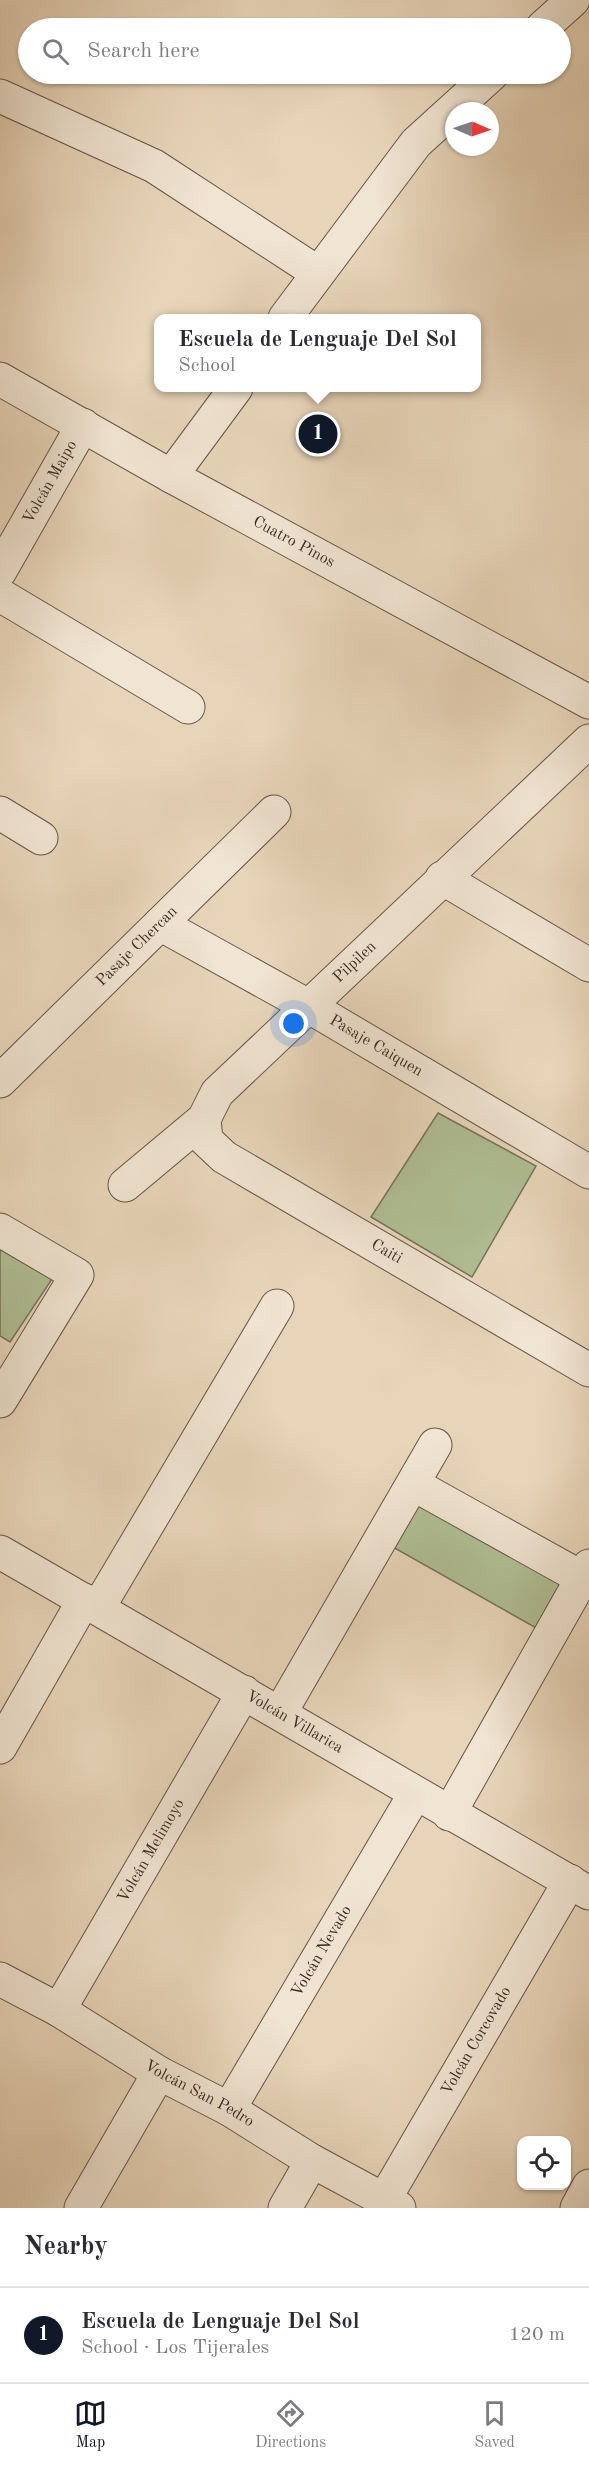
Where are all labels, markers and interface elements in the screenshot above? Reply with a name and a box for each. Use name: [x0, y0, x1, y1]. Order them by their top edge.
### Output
search box: [18, 18, 571, 84]
icon: search: [39, 35, 72, 68]
text: Search here: [87, 40, 200, 62]
north arrow: [445, 102, 499, 156]
popup: [154, 314, 481, 392]
text: Escuela de Lenguaje Del Sol: [178, 329, 457, 351]
text: School: [178, 356, 236, 376]
pin: 1: [298, 412, 338, 456]
street label: Volcán Maipo: [20, 438, 80, 527]
street label: Cuatro Pinos: [250, 514, 337, 571]
street label: Pasaje Chercan: [93, 903, 181, 990]
street label: Pilpilen: [330, 938, 380, 986]
your location: [279, 1009, 308, 1038]
street label: Pasaje Caiquen: [326, 1012, 426, 1080]
street label: Caiti: [368, 1237, 405, 1267]
street label: Volcán Villarica: [243, 1688, 346, 1757]
street label: Volcán Melimoyo: [115, 1796, 188, 1905]
street label: Volcán Nevado: [289, 1903, 355, 2000]
street label: Volcán Corcovado: [439, 1984, 515, 2098]
street label: Volcán San Pedro: [141, 2058, 257, 2130]
map controls: [517, 2136, 571, 2190]
button: locate: [517, 2136, 571, 2190]
text: Nearby: [24, 2234, 108, 2260]
text: Escuela de Lenguaje Del Sol: [81, 2311, 359, 2333]
text: 1: [38, 2325, 49, 2345]
text: 120 m: [509, 2325, 565, 2345]
text: School · Los Tijerales: [81, 2338, 269, 2358]
tab: Map: [74, 2397, 107, 2453]
tab: Directions: [255, 2397, 326, 2453]
tab: Saved: [474, 2397, 515, 2453]

